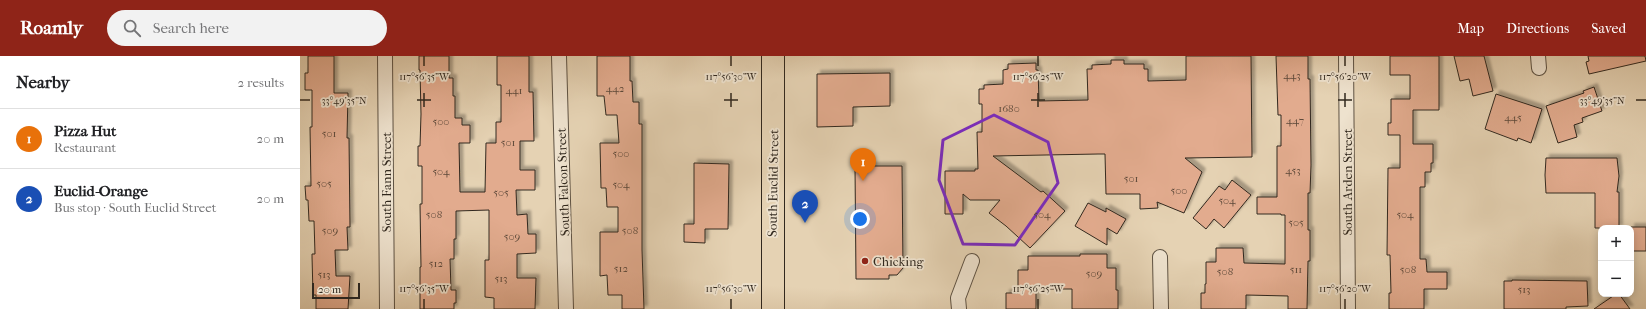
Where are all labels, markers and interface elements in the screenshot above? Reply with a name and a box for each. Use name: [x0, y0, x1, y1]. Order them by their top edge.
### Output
search box: [107, 10, 387, 46]
text: Roamly: [20, 17, 83, 39]
icon: search: [121, 17, 143, 39]
text: Search here: [153, 19, 229, 37]
text: Map: [1457, 20, 1484, 37]
text: Directions: [1506, 20, 1569, 37]
text: Saved: [1591, 20, 1626, 37]
house number: 443: [1283, 69, 1301, 82]
text: 117°56'35"W: [399, 71, 450, 83]
text: 117°56'30"W: [706, 71, 758, 83]
text: 117°56'25"W: [1013, 71, 1065, 83]
text: 117°56'20"W: [1319, 71, 1372, 83]
text: Nearby: [16, 72, 70, 92]
text: 2 results: [238, 75, 284, 90]
house number: 442: [606, 82, 625, 95]
house number: 441: [506, 84, 523, 97]
text: 33°49'35"N: [321, 95, 367, 107]
text: 33°49'35"N: [1579, 95, 1625, 107]
house number: 1680: [998, 102, 1020, 115]
house number: 445: [1504, 111, 1522, 124]
house number: 447: [1286, 114, 1304, 127]
house number: 500: [433, 115, 449, 128]
text: Pizza Hut: [54, 122, 116, 140]
house number: 501: [322, 127, 336, 140]
street label: South Falcon Street: [554, 127, 572, 237]
street label: South Arden Street: [1340, 128, 1355, 236]
street label: South Euclid Street: [765, 129, 781, 237]
text: 1: [27, 131, 31, 146]
text: 20 m: [257, 131, 284, 146]
street label: South Fann Street: [379, 131, 394, 232]
house number: 501: [501, 136, 515, 149]
text: Restaurant: [54, 140, 116, 155]
house number: 500: [613, 147, 629, 160]
pin: 1: [850, 148, 876, 181]
house number: 453: [1285, 164, 1301, 177]
house number: 504: [432, 165, 450, 178]
house number: 501: [1124, 172, 1138, 185]
house number: 505: [316, 177, 332, 190]
house number: 504: [612, 178, 630, 191]
text: Euclid-Orange: [54, 182, 148, 200]
house number: 500: [1171, 184, 1187, 197]
house number: 505: [493, 186, 509, 199]
pin: 2: [792, 190, 818, 223]
text: 2: [26, 191, 32, 206]
text: 20 m: [257, 191, 284, 206]
house number: 504: [1218, 194, 1236, 207]
text: Bus stop · South Euclid Street: [54, 200, 216, 215]
house number: 508: [426, 208, 442, 221]
house number: 504: [1033, 208, 1051, 221]
house number: 504: [1396, 208, 1414, 221]
your location: [850, 209, 870, 229]
house number: 505: [1288, 216, 1304, 229]
house number: 509: [322, 224, 339, 237]
house number: 508: [622, 224, 638, 237]
map controls: [1598, 225, 1634, 297]
button: +: [1598, 225, 1634, 261]
house number: 509: [504, 230, 521, 243]
place label: Chicking: [873, 254, 925, 269]
marker: Chicking: [860, 256, 870, 266]
house number: 512: [429, 257, 444, 270]
button: −: [1598, 261, 1634, 297]
house number: 512: [614, 262, 629, 275]
house number: 511: [1290, 263, 1302, 276]
house number: 508: [1400, 263, 1416, 276]
house number: 508: [1217, 265, 1233, 278]
house number: 509: [1086, 267, 1103, 280]
house number: 513: [317, 268, 331, 281]
house number: 513: [494, 272, 508, 285]
scale bar: [312, 281, 360, 300]
text: 20 m: [318, 283, 341, 296]
text: 117°56'35"W: [399, 283, 450, 295]
text: 117°56'30"W: [706, 283, 758, 295]
text: 117°56'25"W: [1013, 283, 1065, 295]
text: 117°56'20"W: [1319, 283, 1372, 295]
house number: 513: [1517, 283, 1531, 296]

